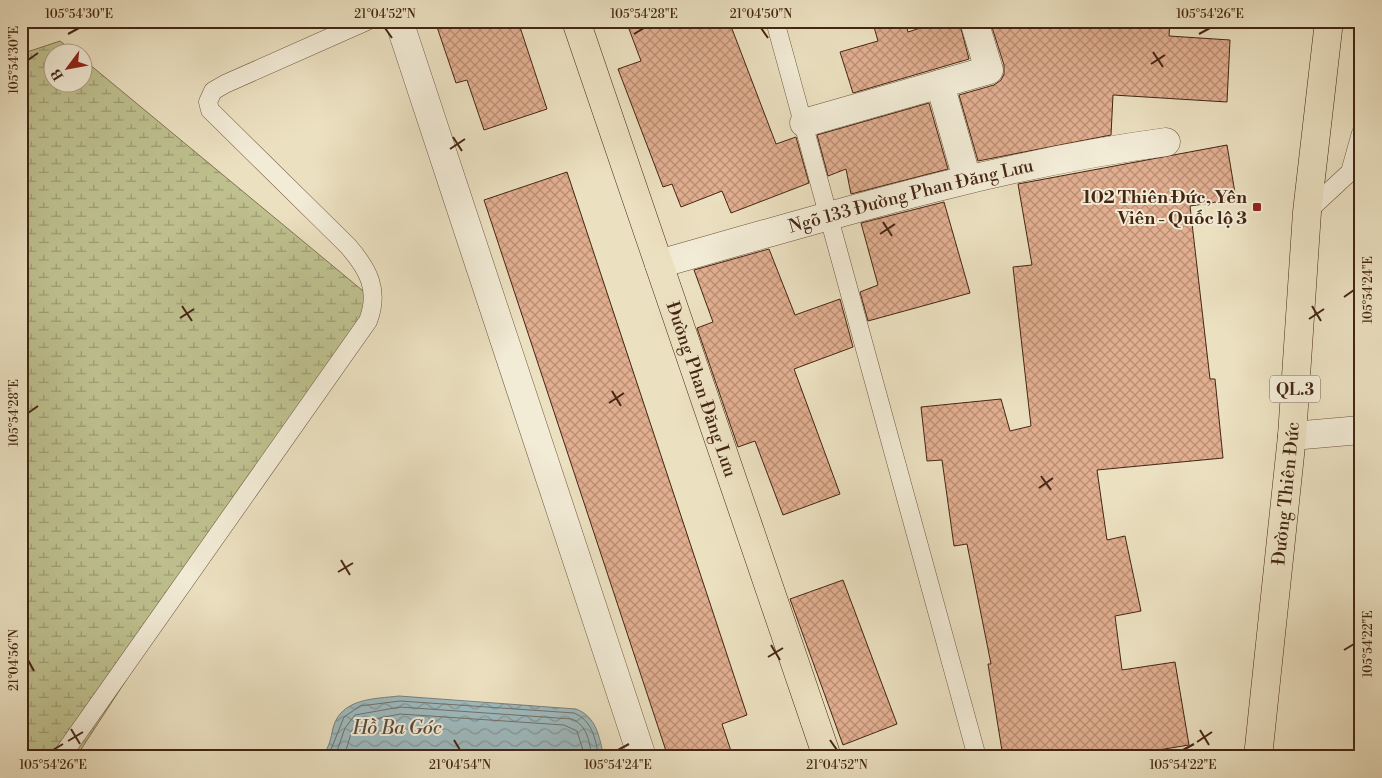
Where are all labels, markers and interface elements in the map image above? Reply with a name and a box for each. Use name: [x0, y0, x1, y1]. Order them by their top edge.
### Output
text: 105°54'30"E: [45, 7, 113, 22]
text: 21°04'52"N: [354, 7, 416, 22]
text: 105°54'28"E: [610, 7, 678, 22]
text: 21°04'50"N: [730, 7, 792, 22]
text: 105°54'26"E: [1176, 7, 1244, 22]
text: 105°54'30"E: [7, 26, 22, 94]
north arrow: [42, 42, 92, 92]
text: B: [47, 65, 68, 84]
street label: Ngõ 133 Đường Phan Đăng Lưu: [786, 154, 1036, 239]
place label: 102 Thiên Đức, Yên Viên - Quốc lộ 3: [1083, 186, 1247, 230]
marker: 102 Thiên Đức, Yên Viên - Quốc lộ 3: [1251, 201, 1263, 213]
text: 105°54'24"E: [1361, 256, 1376, 324]
street label: Đường Phan Đăng Lưu: [660, 298, 742, 481]
road number: QL.3: [1270, 376, 1320, 402]
text: 105°54'28"E: [7, 379, 22, 447]
street label: Đường Thiên Đức: [1267, 421, 1305, 566]
text: 105°54'22"E: [1361, 610, 1376, 678]
text: 21°04'56"N: [7, 629, 22, 691]
water label: Hồ Ba Góc: [351, 716, 442, 740]
text: 105°54'26"E: [19, 758, 87, 773]
text: 21°04'54"N: [429, 758, 491, 773]
text: 105°54'24"E: [584, 758, 652, 773]
text: 21°04'52"N: [806, 758, 868, 773]
text: 105°54'22"E: [1149, 758, 1217, 773]

